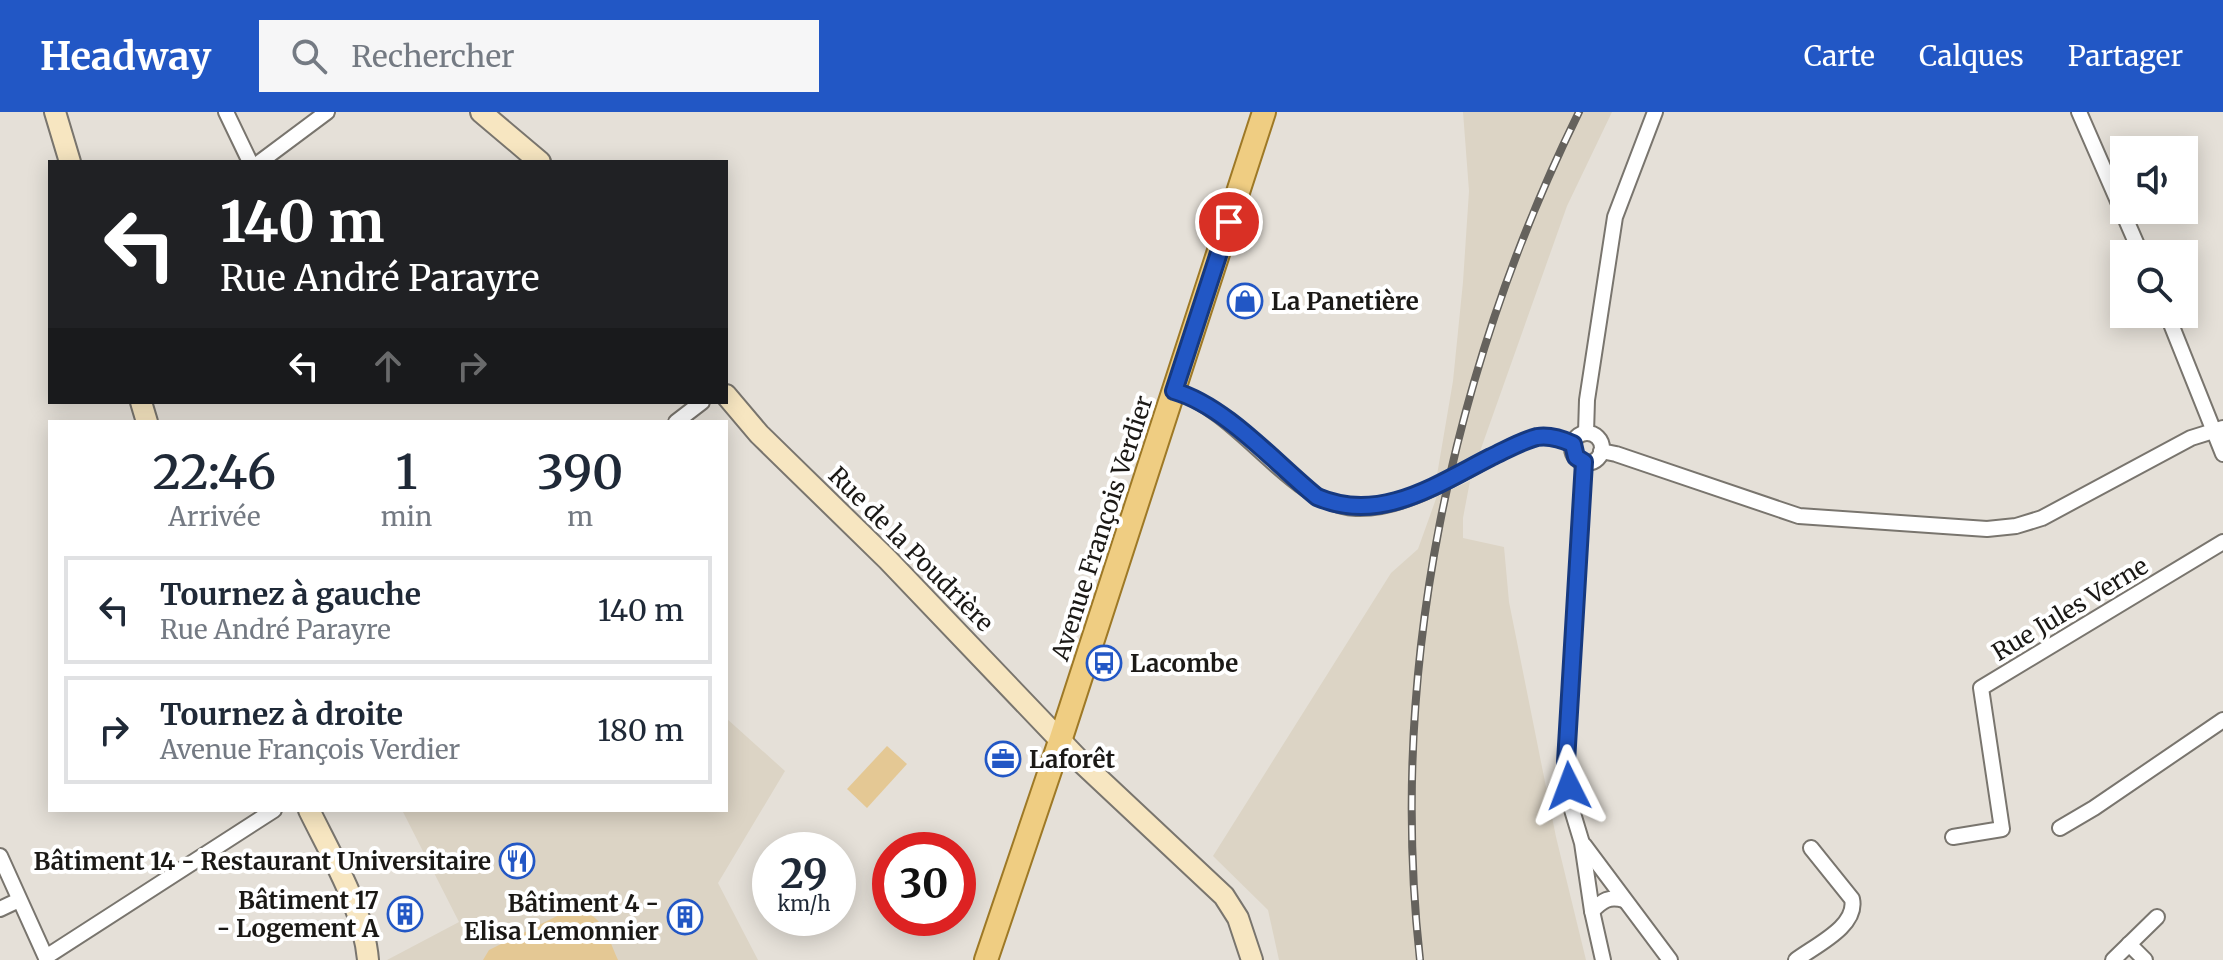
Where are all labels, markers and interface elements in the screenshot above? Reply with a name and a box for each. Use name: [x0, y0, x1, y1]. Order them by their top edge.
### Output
search box: [259, 20, 819, 92]
text: Headway: [40, 33, 211, 80]
icon: search: [287, 34, 331, 78]
text: Rechercher: [351, 37, 515, 75]
text: Carte: [1804, 38, 1875, 74]
text: Calques: [1919, 38, 2024, 74]
text: Partager: [2068, 38, 2183, 74]
map controls: [2110, 136, 2198, 328]
button: sound: [2110, 136, 2198, 224]
text: 140 m: [220, 187, 385, 257]
pin: [1195, 188, 1263, 256]
icon: left: [88, 192, 192, 296]
icon: arrive: [1207, 200, 1251, 244]
button: search: [2110, 240, 2198, 328]
text: Rue André Parayre: [220, 256, 540, 301]
shop icon: La Panetière: [1226, 282, 1264, 320]
place label: La Panetière: [1271, 286, 1419, 317]
icon: left: [282, 344, 326, 388]
icon: ahead: [366, 344, 410, 388]
icon: right: [450, 344, 494, 388]
street label: Avenue François Verdier: [1044, 391, 1160, 665]
text: 22:46: [153, 442, 276, 502]
text: 1: [396, 442, 417, 502]
text: 390: [537, 442, 623, 502]
street label: Rue de la Poudrière: [822, 460, 1000, 638]
text: Arrivée: [168, 500, 261, 533]
text: min: [381, 500, 432, 533]
text: m: [567, 500, 593, 533]
street label: Rue Jules Verne: [1986, 550, 2154, 668]
text: Tournez à gauche: [160, 575, 421, 613]
icon: left: [92, 588, 136, 632]
text: 140 m: [598, 591, 684, 629]
text: Rue André Parayre: [160, 613, 391, 646]
bus stop icon: Lacombe: [1085, 644, 1123, 682]
place label: Lacombe: [1130, 648, 1238, 679]
text: Tournez à droite: [160, 695, 403, 733]
icon: right: [92, 708, 136, 752]
text: 180 m: [597, 711, 684, 749]
text: Avenue François Verdier: [160, 733, 460, 766]
office icon: Laforêt: [984, 740, 1022, 778]
place label: Laforêt: [1029, 744, 1116, 775]
position arrow: [1527, 744, 1611, 828]
speed limit sign: 30: [872, 832, 976, 936]
restaurant icon: Bâtiment 14 - Restaurant Universitaire: [498, 842, 536, 880]
place label: Bâtiment 14 - Restaurant Universitaire: [33, 846, 491, 877]
text: 29: [780, 849, 828, 899]
place label: Bâtiment 17 - Logement A: [216, 885, 380, 944]
place label: Bâtiment 4 - Elisa Lemonnier: [464, 888, 659, 947]
text: km/h: [778, 891, 830, 916]
building icon: Bâtiment 17 - Logement A: [386, 895, 424, 933]
building icon: Bâtiment 4 - Elisa Lemonnier: [666, 898, 704, 936]

